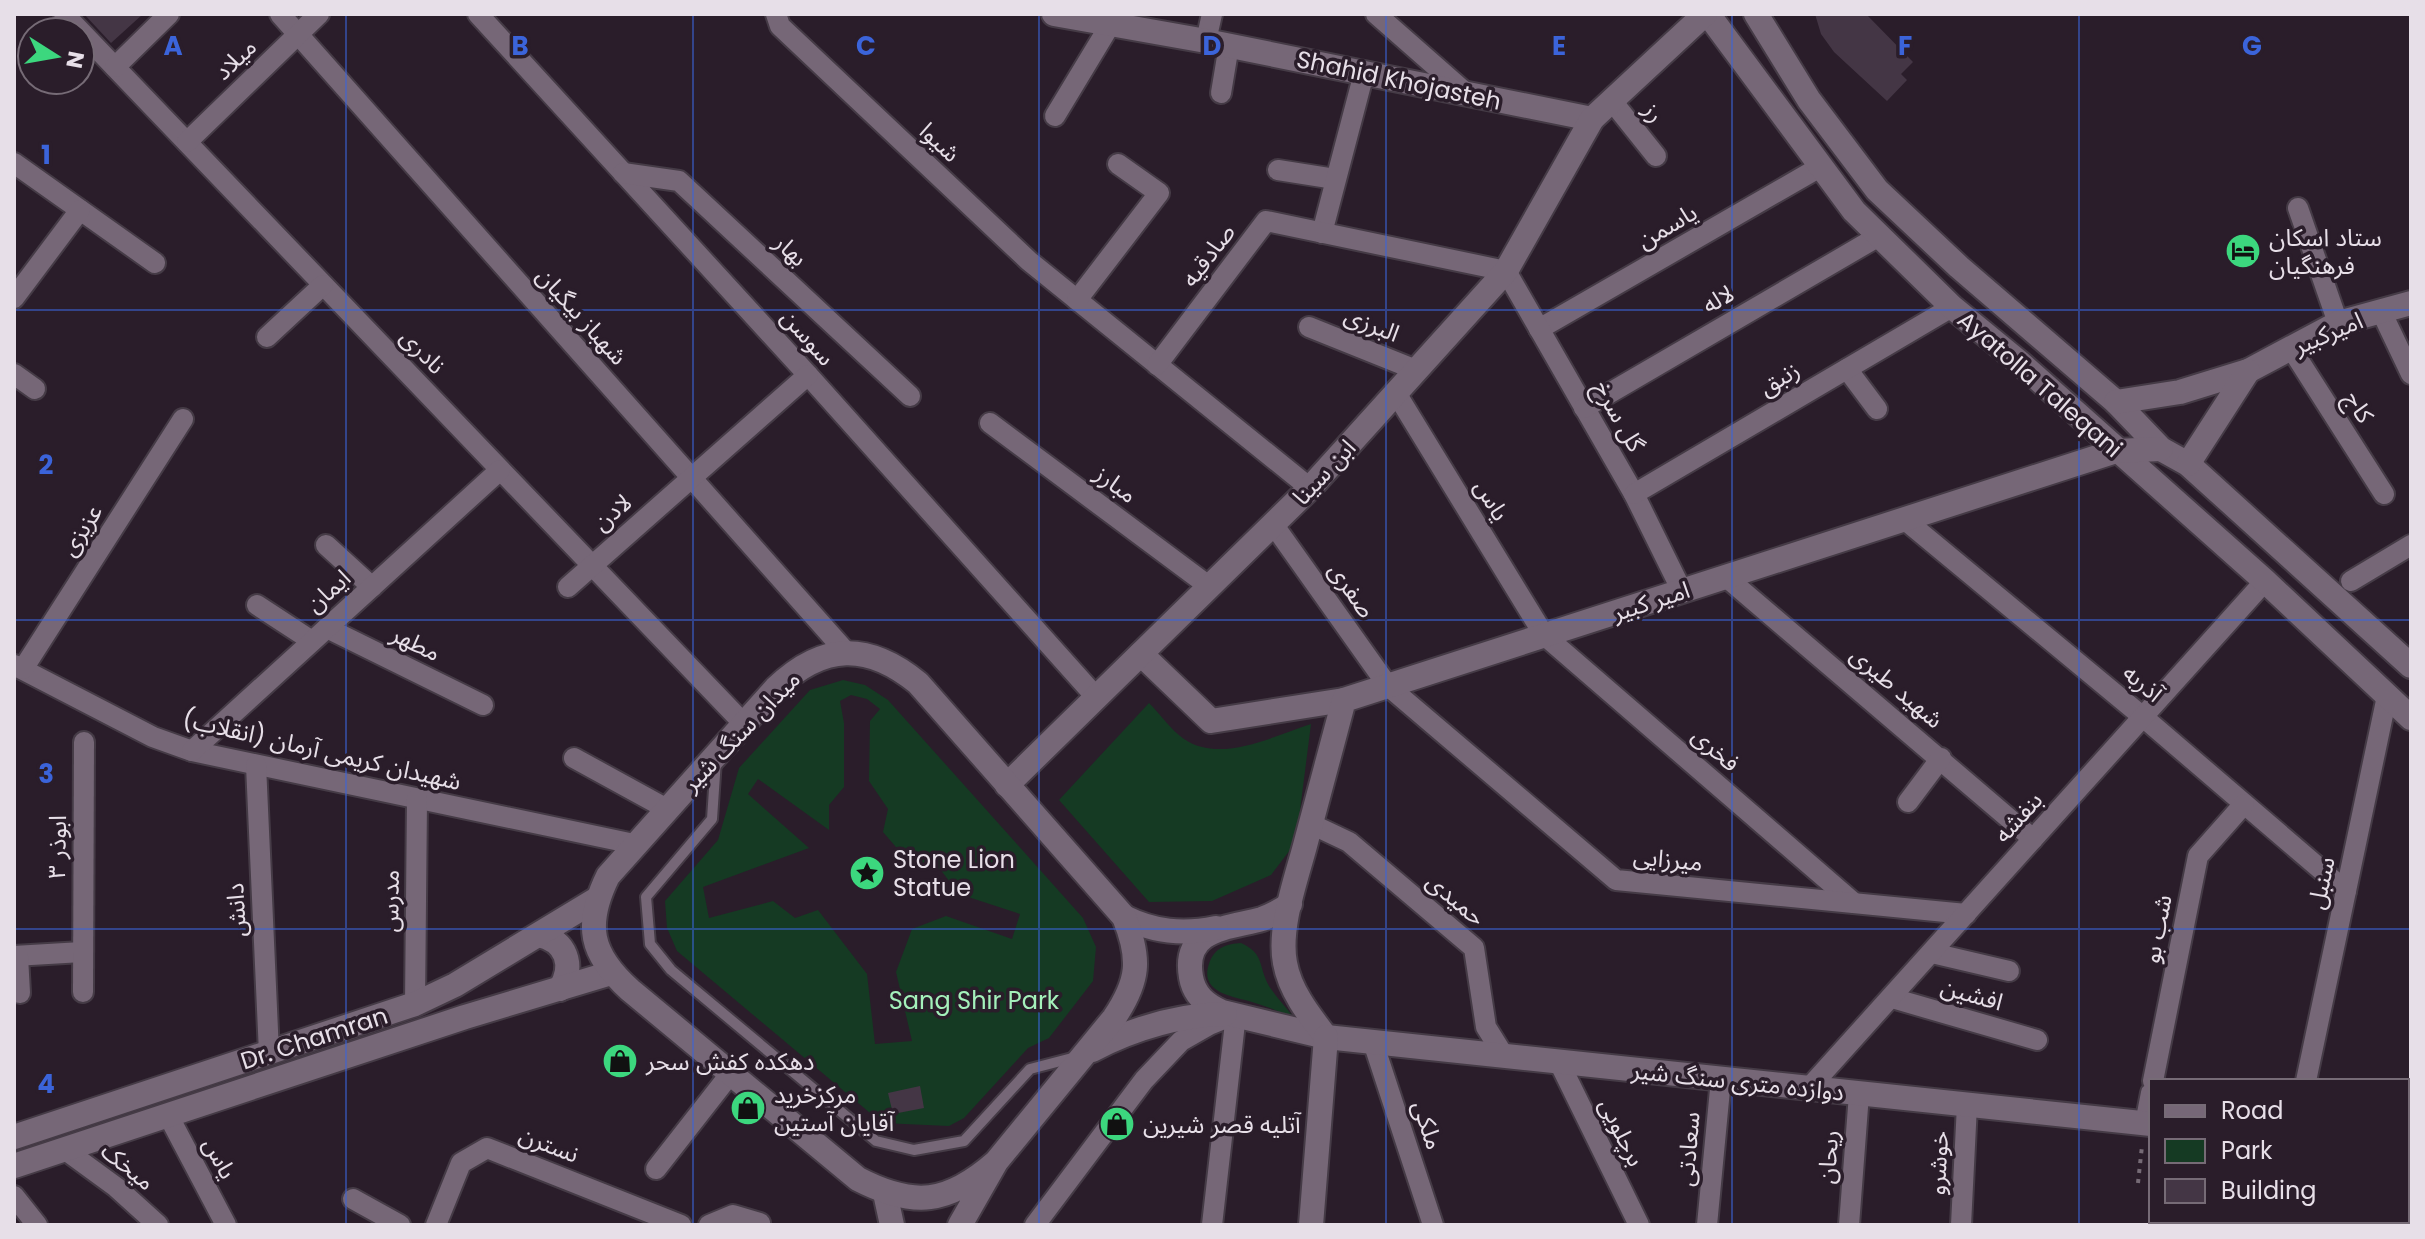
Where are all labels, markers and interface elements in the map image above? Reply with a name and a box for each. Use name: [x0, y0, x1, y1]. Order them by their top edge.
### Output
north arrow: [16, 16, 96, 96]
text: A: [163, 28, 183, 64]
text: B: [511, 28, 529, 64]
text: C: [856, 28, 876, 64]
text: D: [1203, 28, 1222, 64]
text: E: [1552, 28, 1566, 64]
text: F: [1898, 28, 1912, 64]
text: G: [2242, 28, 2262, 64]
street label: میلاد: [206, 31, 264, 87]
street label: Shahid Khojasteh: [1294, 42, 1504, 118]
text: N: [58, 49, 92, 71]
street label: رز: [1635, 94, 1672, 129]
street label: شیوا: [912, 115, 968, 169]
text: 1: [41, 137, 51, 173]
street label: یاسمن: [1631, 196, 1703, 256]
street label: صادقیه: [1173, 217, 1243, 293]
place label: ستاد اسکان فرهنگیان: [2269, 221, 2382, 282]
street label: بهار: [766, 226, 815, 274]
hotel icon: ستاد اسکان فرهنگیان: [2224, 232, 2262, 270]
street label: شهباز بیگیان: [529, 260, 635, 372]
street label: لاله: [1696, 277, 1740, 321]
street label: البرزی: [1340, 298, 1404, 350]
street label: سوسن: [773, 301, 843, 373]
street label: Ayatolla Taleqani: [1951, 303, 2129, 465]
street label: امیرکبیر: [2287, 304, 2368, 363]
street label: نادری: [393, 321, 453, 381]
street label: زنبق: [1752, 353, 1806, 403]
street label: گل سرخ: [1584, 374, 1653, 459]
street label: کاج: [2336, 385, 2382, 431]
street label: ابن سینا: [1285, 432, 1363, 512]
text: 2: [39, 447, 54, 483]
street label: مبارز: [1087, 457, 1144, 511]
street label: یاس: [1467, 473, 1517, 527]
street label: لادن: [585, 486, 639, 538]
street label: عزیزی: [52, 498, 110, 562]
street label: صفری: [1321, 555, 1383, 625]
street label: ایمان: [298, 562, 358, 620]
street label: امیر کبیر: [1607, 573, 1694, 629]
street label: مطهر: [385, 616, 446, 669]
street label: شهید طیری: [1843, 638, 1951, 736]
street label: آذربه: [2116, 656, 2171, 710]
street label: میدان سنگ شیر: [674, 663, 807, 800]
street label: شهیدان کریمی آرمان (انقلاب): [179, 702, 465, 798]
street label: فخری: [1685, 719, 1747, 779]
text: 3: [38, 756, 54, 792]
street label: بنفشه: [1986, 784, 2050, 850]
street label: ابوذر ۳: [40, 815, 74, 879]
street label: میرزایی: [1632, 839, 1704, 879]
place label: Stone Lion Statue: [893, 843, 1015, 904]
place icon: Stone Lion Statue: [848, 854, 886, 892]
street label: سنبل: [2299, 854, 2343, 912]
street label: حمیدی: [1419, 865, 1493, 933]
street label: مدرس: [373, 869, 407, 933]
street label: دانش: [218, 882, 254, 938]
street label: شب بو: [2134, 892, 2180, 966]
street label: افشین: [1937, 969, 2007, 1019]
park label: Sang Shir Park: [889, 984, 1060, 1017]
street label: Dr. Chamran: [236, 999, 392, 1077]
shop icon: دهکده کفش سحر: [601, 1042, 639, 1080]
place label: دهکده کفش سحر: [645, 1045, 815, 1078]
street label: دوازده متری سنگ شیر: [1629, 1053, 1846, 1109]
text: 4: [37, 1066, 55, 1102]
place label: مرکزخرید آقایان آستین: [774, 1078, 895, 1139]
legend: [2149, 1079, 2409, 1223]
shop icon: مرکزخرید آقایان آستین: [729, 1089, 767, 1127]
street label: برچلویی: [1591, 1092, 1653, 1172]
text: Road: [2221, 1094, 2283, 1127]
street label: ملکی: [1405, 1096, 1451, 1154]
shop icon: آتلیه قصر شیرین: [1098, 1105, 1136, 1143]
place label: آتلیه قصر شیرین: [1143, 1108, 1302, 1141]
street label: سعادتی: [1668, 1110, 1708, 1188]
street label: نسترن: [514, 1118, 584, 1170]
street label: ریحان: [1810, 1129, 1846, 1185]
street label: خوشرو: [1920, 1130, 1956, 1196]
street label: یاس: [195, 1131, 245, 1185]
street label: میخک: [94, 1134, 162, 1198]
text: Park: [2221, 1134, 2273, 1167]
text: Building: [2221, 1174, 2317, 1207]

